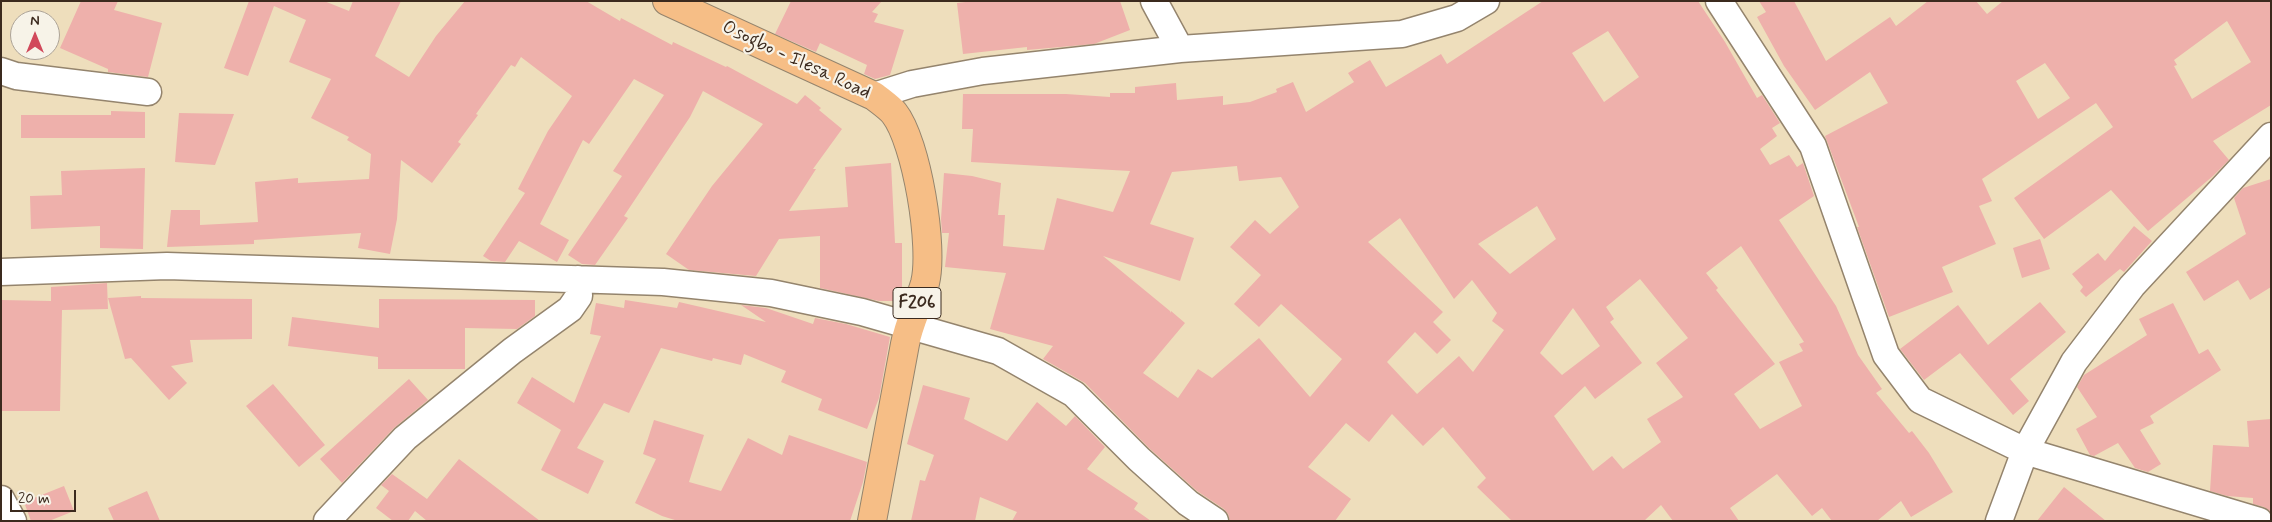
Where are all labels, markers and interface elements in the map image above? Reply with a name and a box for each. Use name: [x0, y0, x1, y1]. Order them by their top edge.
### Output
north arrow: [10, 10, 60, 60]
text: N: [30, 12, 40, 30]
street label: Osogbo - Ilesa Road: [718, 17, 874, 105]
road number: F206: [893, 288, 941, 318]
scale bar: [12, 480, 79, 512]
text: 20 m: [18, 489, 50, 509]

